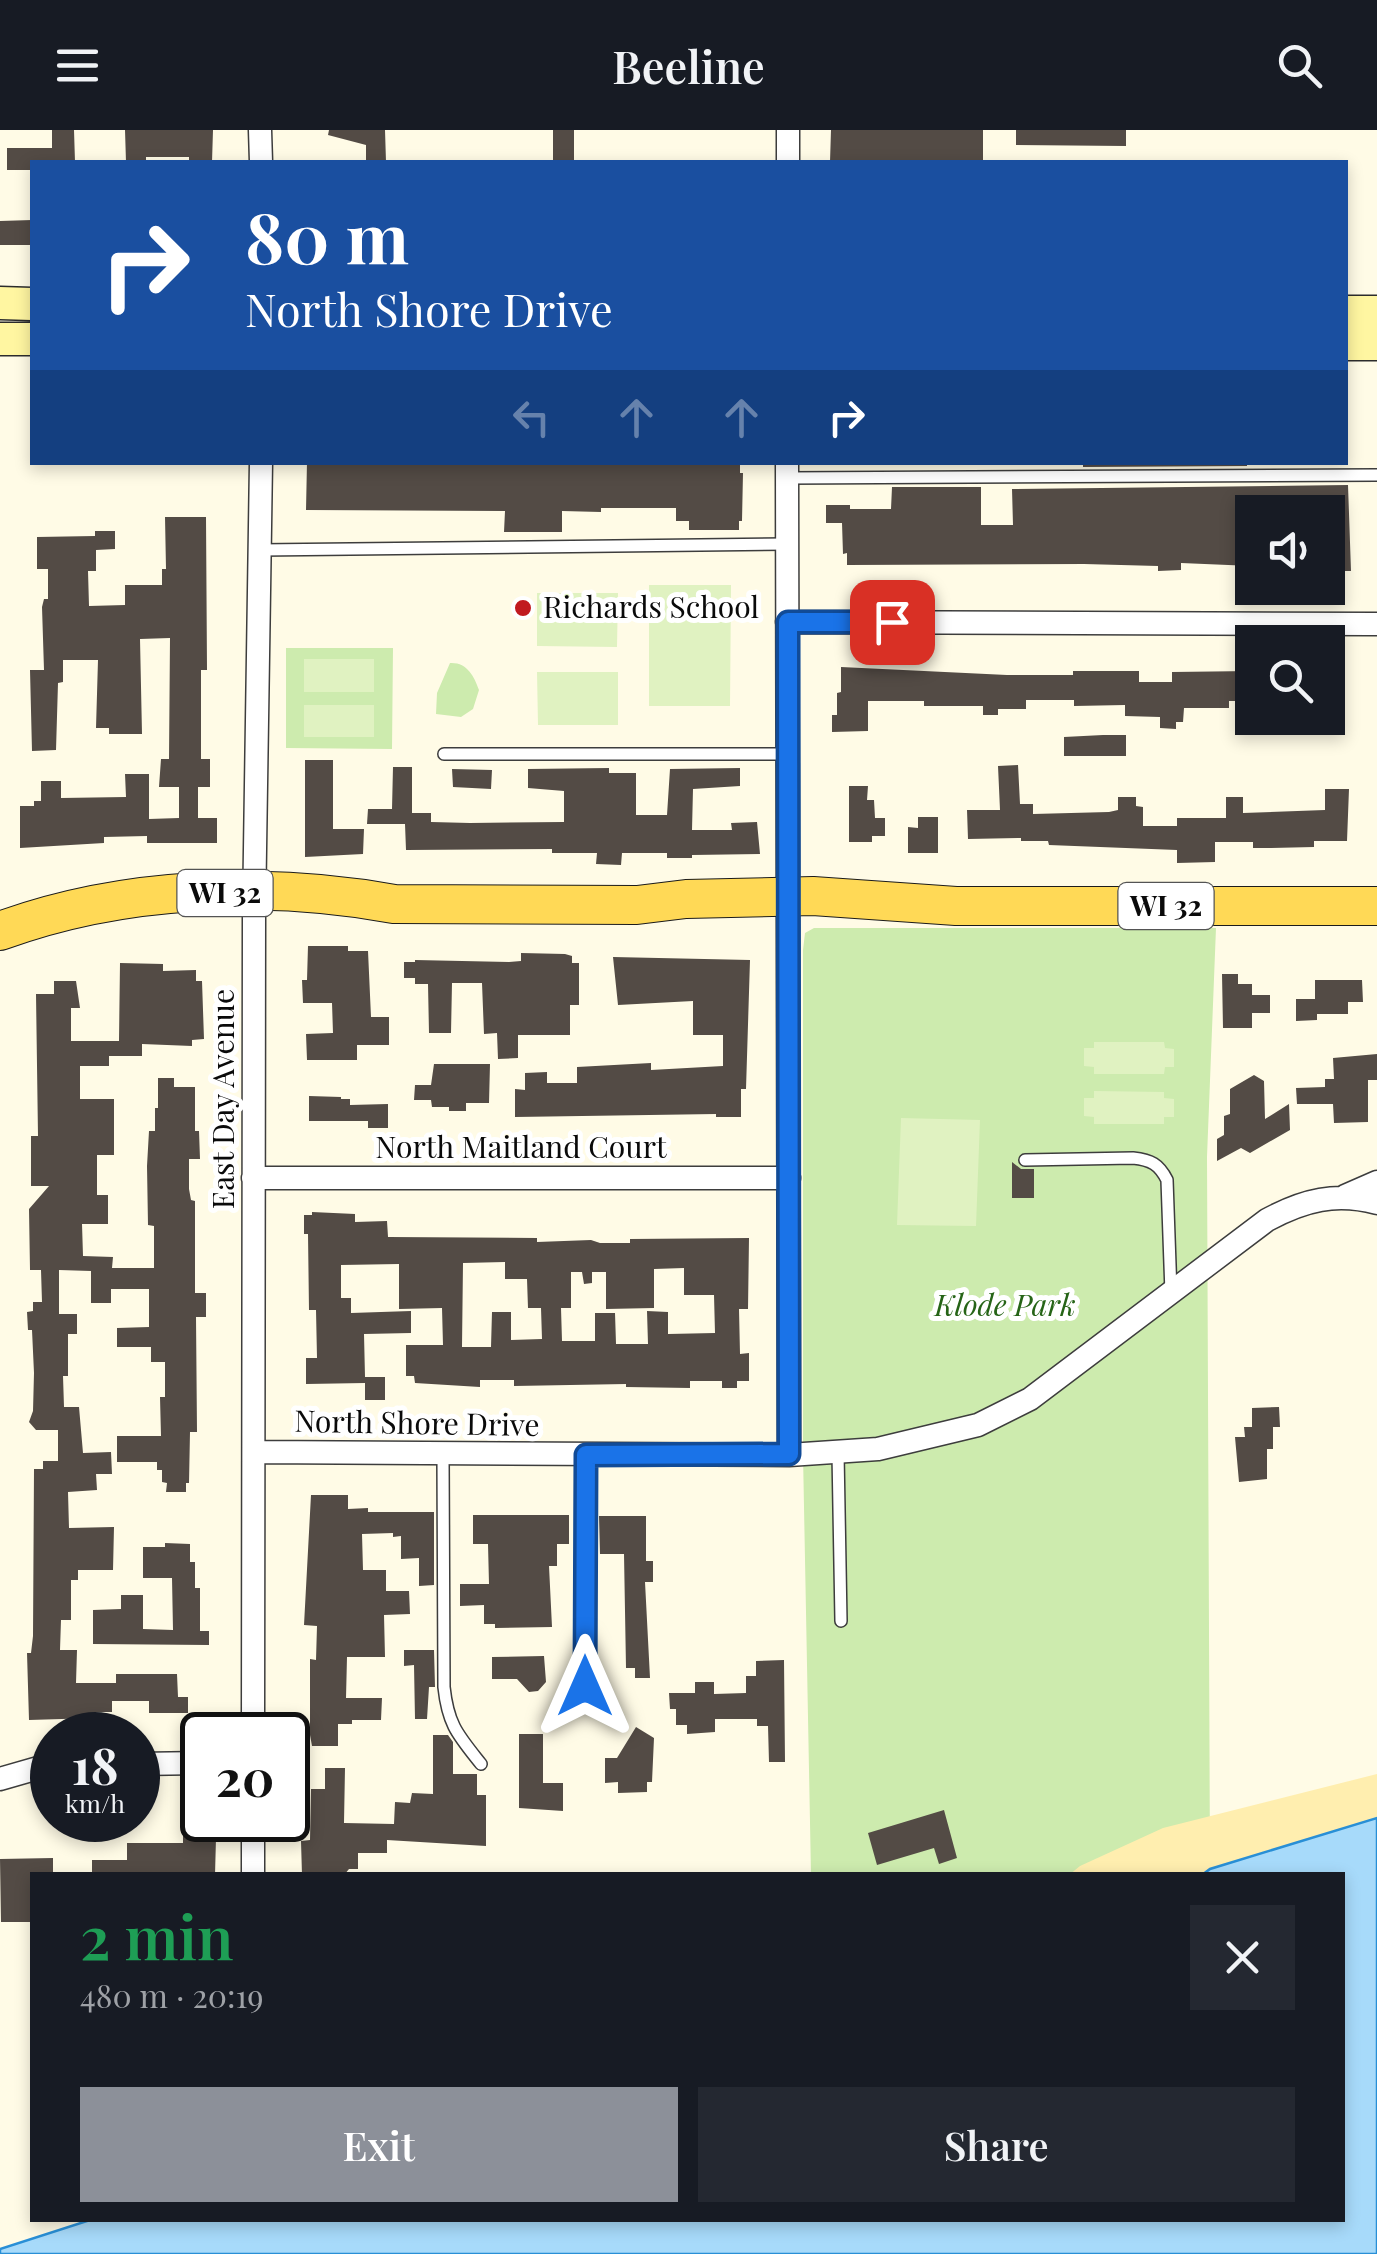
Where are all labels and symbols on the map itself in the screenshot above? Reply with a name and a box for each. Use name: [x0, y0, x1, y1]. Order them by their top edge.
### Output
pin: [850, 580, 935, 665]
place label: Richards School: [543, 586, 759, 626]
marker: Richards School: [512, 597, 534, 619]
road number: WI 32: [178, 870, 272, 916]
road number: WI 32: [1118, 883, 1214, 929]
street label: East Day Avenue: [202, 989, 242, 1209]
street label: North Maitland Court: [375, 1126, 667, 1166]
park label: Klode Park: [933, 1284, 1076, 1324]
street label: North Shore Drive: [294, 1400, 540, 1444]
position arrow: [533, 1634, 637, 1738]
speed limit sign: 20: [180, 1712, 310, 1842]

